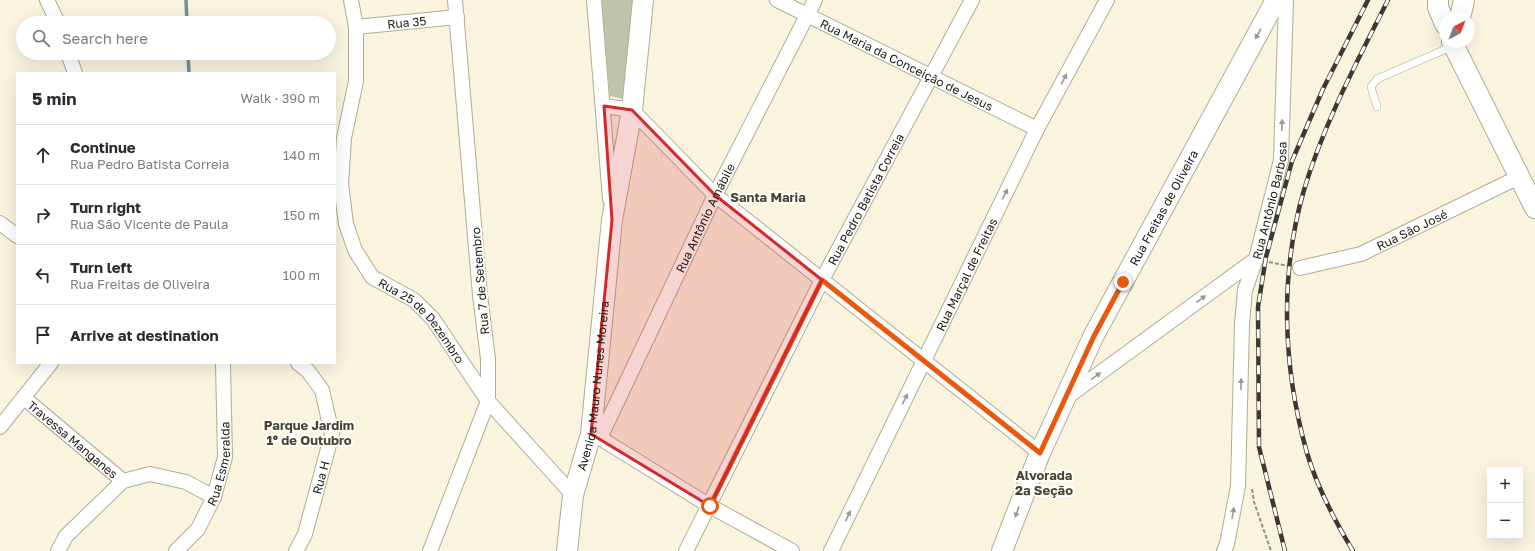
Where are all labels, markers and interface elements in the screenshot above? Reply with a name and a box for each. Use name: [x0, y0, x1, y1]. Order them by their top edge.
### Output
north arrow: [1439, 12, 1475, 48]
street label: Rua 35: [387, 13, 427, 31]
street label: Rua Maria da Conceição de Jesus: [818, 15, 996, 114]
search box: [16, 16, 336, 60]
icon: search: [30, 27, 52, 49]
one-way arrow: [1254, 28, 1261, 40]
text: Search here: [62, 29, 148, 47]
one-way arrow: [1061, 73, 1068, 85]
text: 5 min: [32, 88, 76, 109]
text: Walk · 390 m: [241, 90, 320, 106]
one-way arrow: [1279, 118, 1285, 131]
street label: Rua Pedro Batista Correia: [824, 131, 907, 268]
text: Continue: [70, 138, 136, 156]
street label: Rua Antônio Barbosa: [1249, 141, 1289, 261]
icon: ahead: [32, 144, 54, 166]
text: 140 m: [283, 147, 320, 163]
street label: Rua Freitas de Oliveira: [1126, 147, 1201, 268]
text: Rua Pedro Batista Correia: [70, 156, 229, 172]
street label: Rua Antônio Amábile: [672, 160, 738, 275]
district label: Santa Maria: [730, 189, 806, 205]
one-way arrow: [1002, 189, 1008, 200]
text: Turn right: [70, 198, 141, 216]
icon: right: [32, 204, 54, 226]
street label: Rua São José: [1374, 206, 1450, 253]
text: 150 m: [283, 207, 320, 223]
street label: Rua Marçal de Freitas: [932, 215, 1000, 333]
text: Rua São Vicente de Paula: [70, 216, 228, 232]
street label: Rua 7 de Setembro: [468, 227, 492, 335]
text: Turn left: [70, 258, 132, 276]
icon: left: [32, 264, 54, 286]
text: 100 m: [283, 267, 320, 283]
route end: [1114, 273, 1132, 291]
street label: Rua 25 de Dezembro: [376, 275, 468, 366]
text: Rua Freitas de Oliveira: [70, 276, 210, 292]
one-way arrow: [1196, 295, 1206, 303]
street label: Avenida Mauro Nunes Moreira: [573, 300, 612, 472]
icon: arrive: [32, 324, 54, 346]
text: Arrive at destination: [70, 326, 219, 344]
one-way arrow: [1090, 371, 1101, 380]
one-way arrow: [1238, 377, 1244, 390]
one-way arrow: [902, 393, 908, 405]
street label: Travessa Manganes: [25, 397, 121, 481]
district label: Parque Jardim 1º de Outubro: [264, 417, 354, 448]
street label: Rua Esmeralda: [203, 421, 233, 508]
street label: Rua H: [309, 459, 332, 496]
district label: Alvorada 2ª Seção: [1015, 467, 1073, 498]
map controls: [1487, 467, 1523, 539]
button: +: [1487, 467, 1523, 503]
route start: [701, 497, 719, 515]
button: −: [1487, 503, 1523, 539]
one-way arrow: [1013, 507, 1019, 519]
one-way arrow: [1230, 507, 1236, 519]
one-way arrow: [845, 510, 851, 521]

